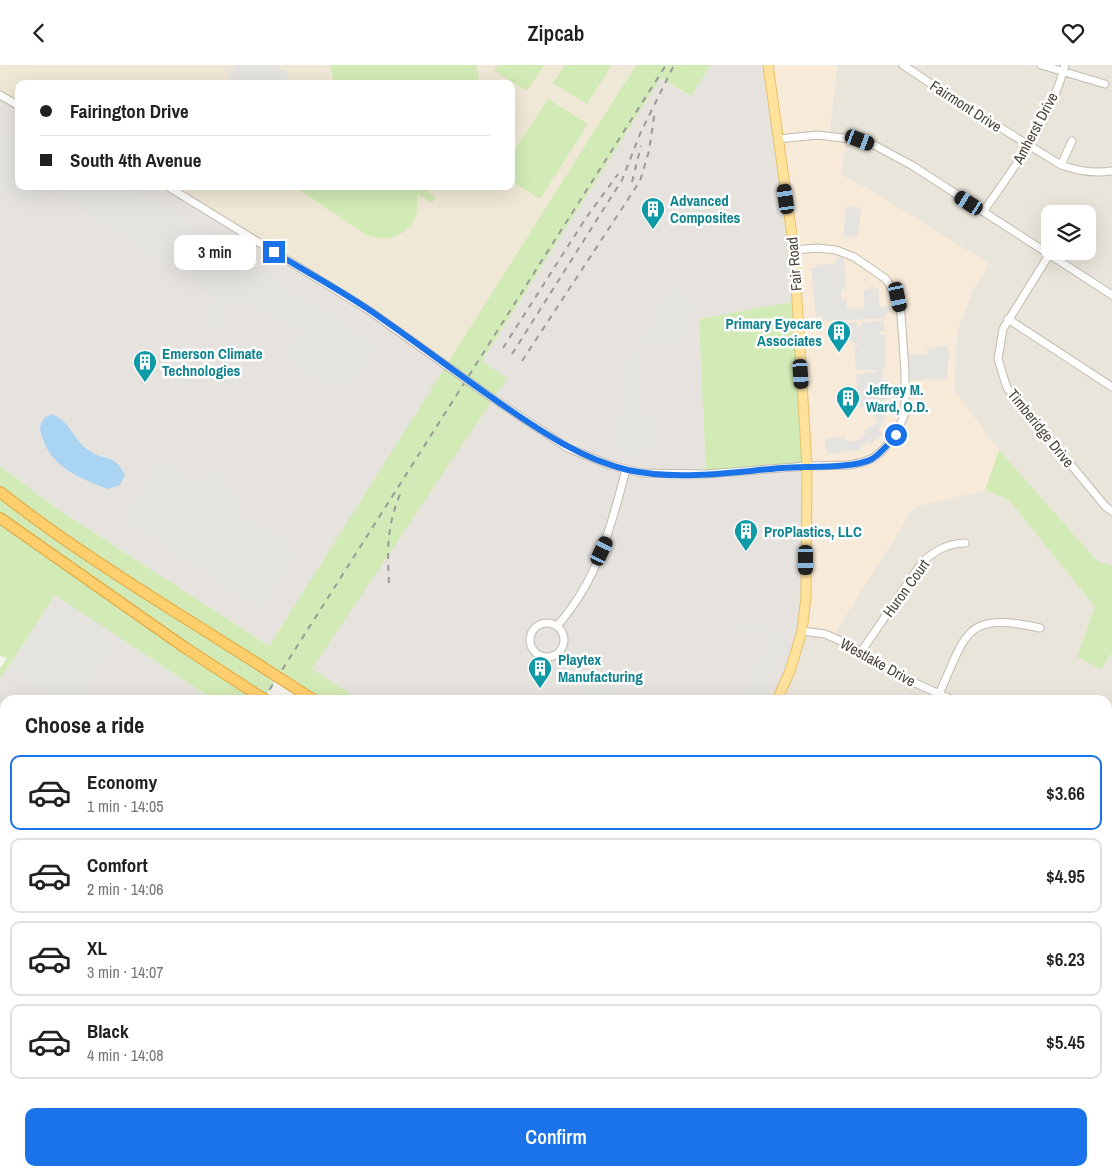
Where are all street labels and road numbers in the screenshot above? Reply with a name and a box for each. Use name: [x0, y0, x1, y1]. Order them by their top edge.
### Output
street label: Fairmont Drive: [926, 75, 1006, 137]
street label: Amherst Drive: [1007, 88, 1063, 169]
street label: Fair Road: [781, 236, 807, 292]
street label: Timberidge Drive: [1003, 384, 1079, 472]
street label: Huron Court: [878, 554, 935, 621]
street label: Westlake Drive: [837, 633, 920, 691]

